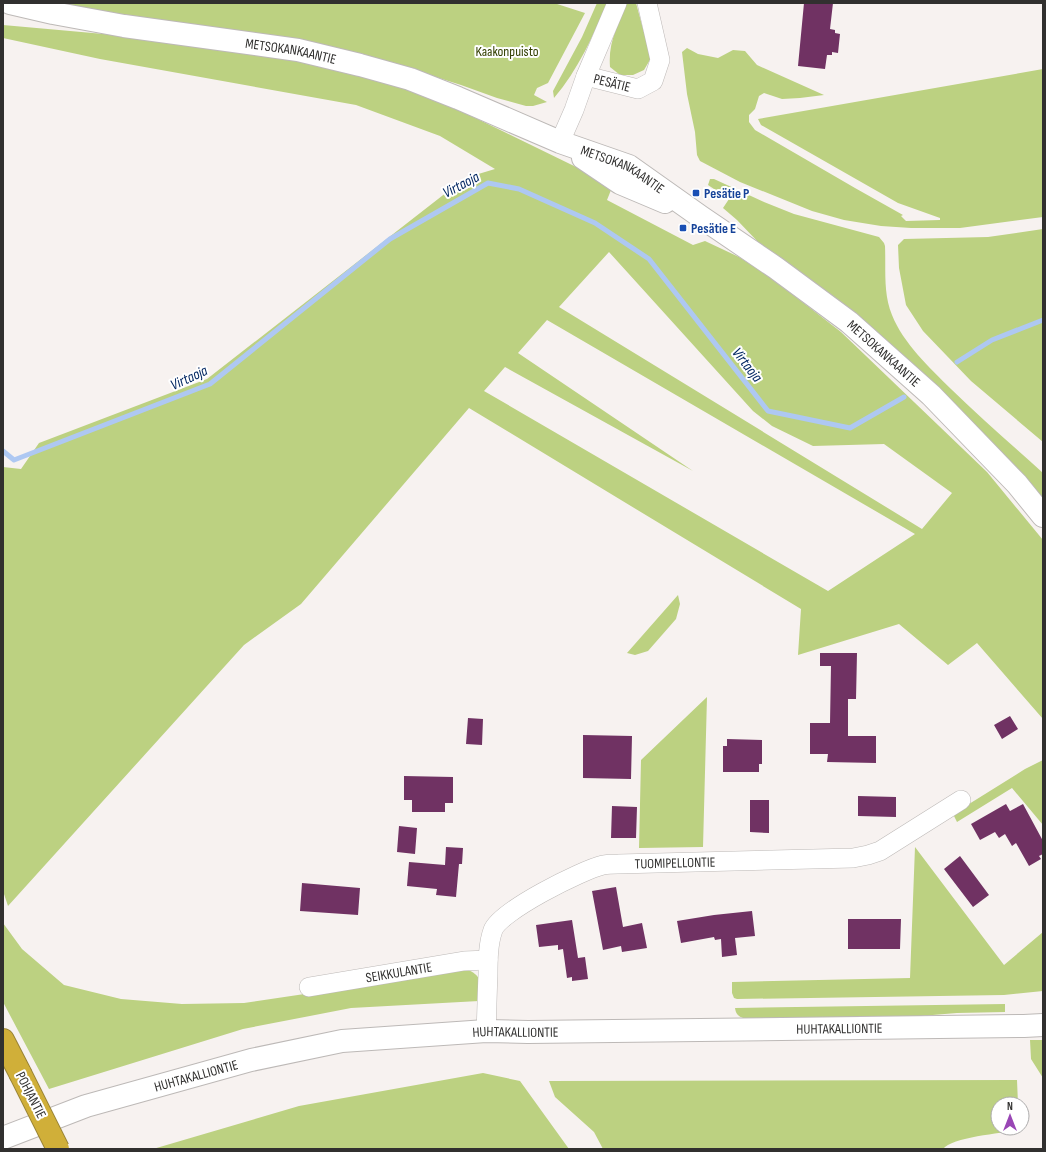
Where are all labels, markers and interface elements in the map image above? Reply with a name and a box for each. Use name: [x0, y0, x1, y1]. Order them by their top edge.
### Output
street label: METSOKANKAANTIE: [244, 34, 338, 68]
park label: Kaakonpuisto: [475, 43, 539, 60]
street label: PESÄTIE: [592, 70, 633, 95]
street label: METSOKANKAANTIE: [579, 141, 668, 197]
water label: Virtaoja: [439, 167, 483, 203]
place label: Pesätie P: [704, 185, 749, 202]
marker: Pesätie P: [691, 188, 701, 198]
place label: Pesätie E: [691, 220, 736, 237]
marker: Pesätie E: [678, 223, 688, 233]
street label: METSOKANKAANTIE: [844, 316, 924, 390]
water label: Virtaoja: [728, 344, 766, 386]
water label: Virtaoja: [167, 361, 211, 395]
street label: TUOMIPELLONTIE: [634, 853, 716, 872]
street label: SEIKKULANTIE: [364, 958, 433, 986]
street label: HUHTAKALLIONTIE: [796, 1019, 883, 1037]
street label: HUHTAKALLIONTIE: [472, 1022, 559, 1041]
street label: HUHTAKALLIONTIE: [152, 1056, 240, 1095]
street label: POHJANTIE: [12, 1069, 50, 1121]
north arrow: [990, 1096, 1030, 1136]
text: N: [1007, 1100, 1013, 1113]

